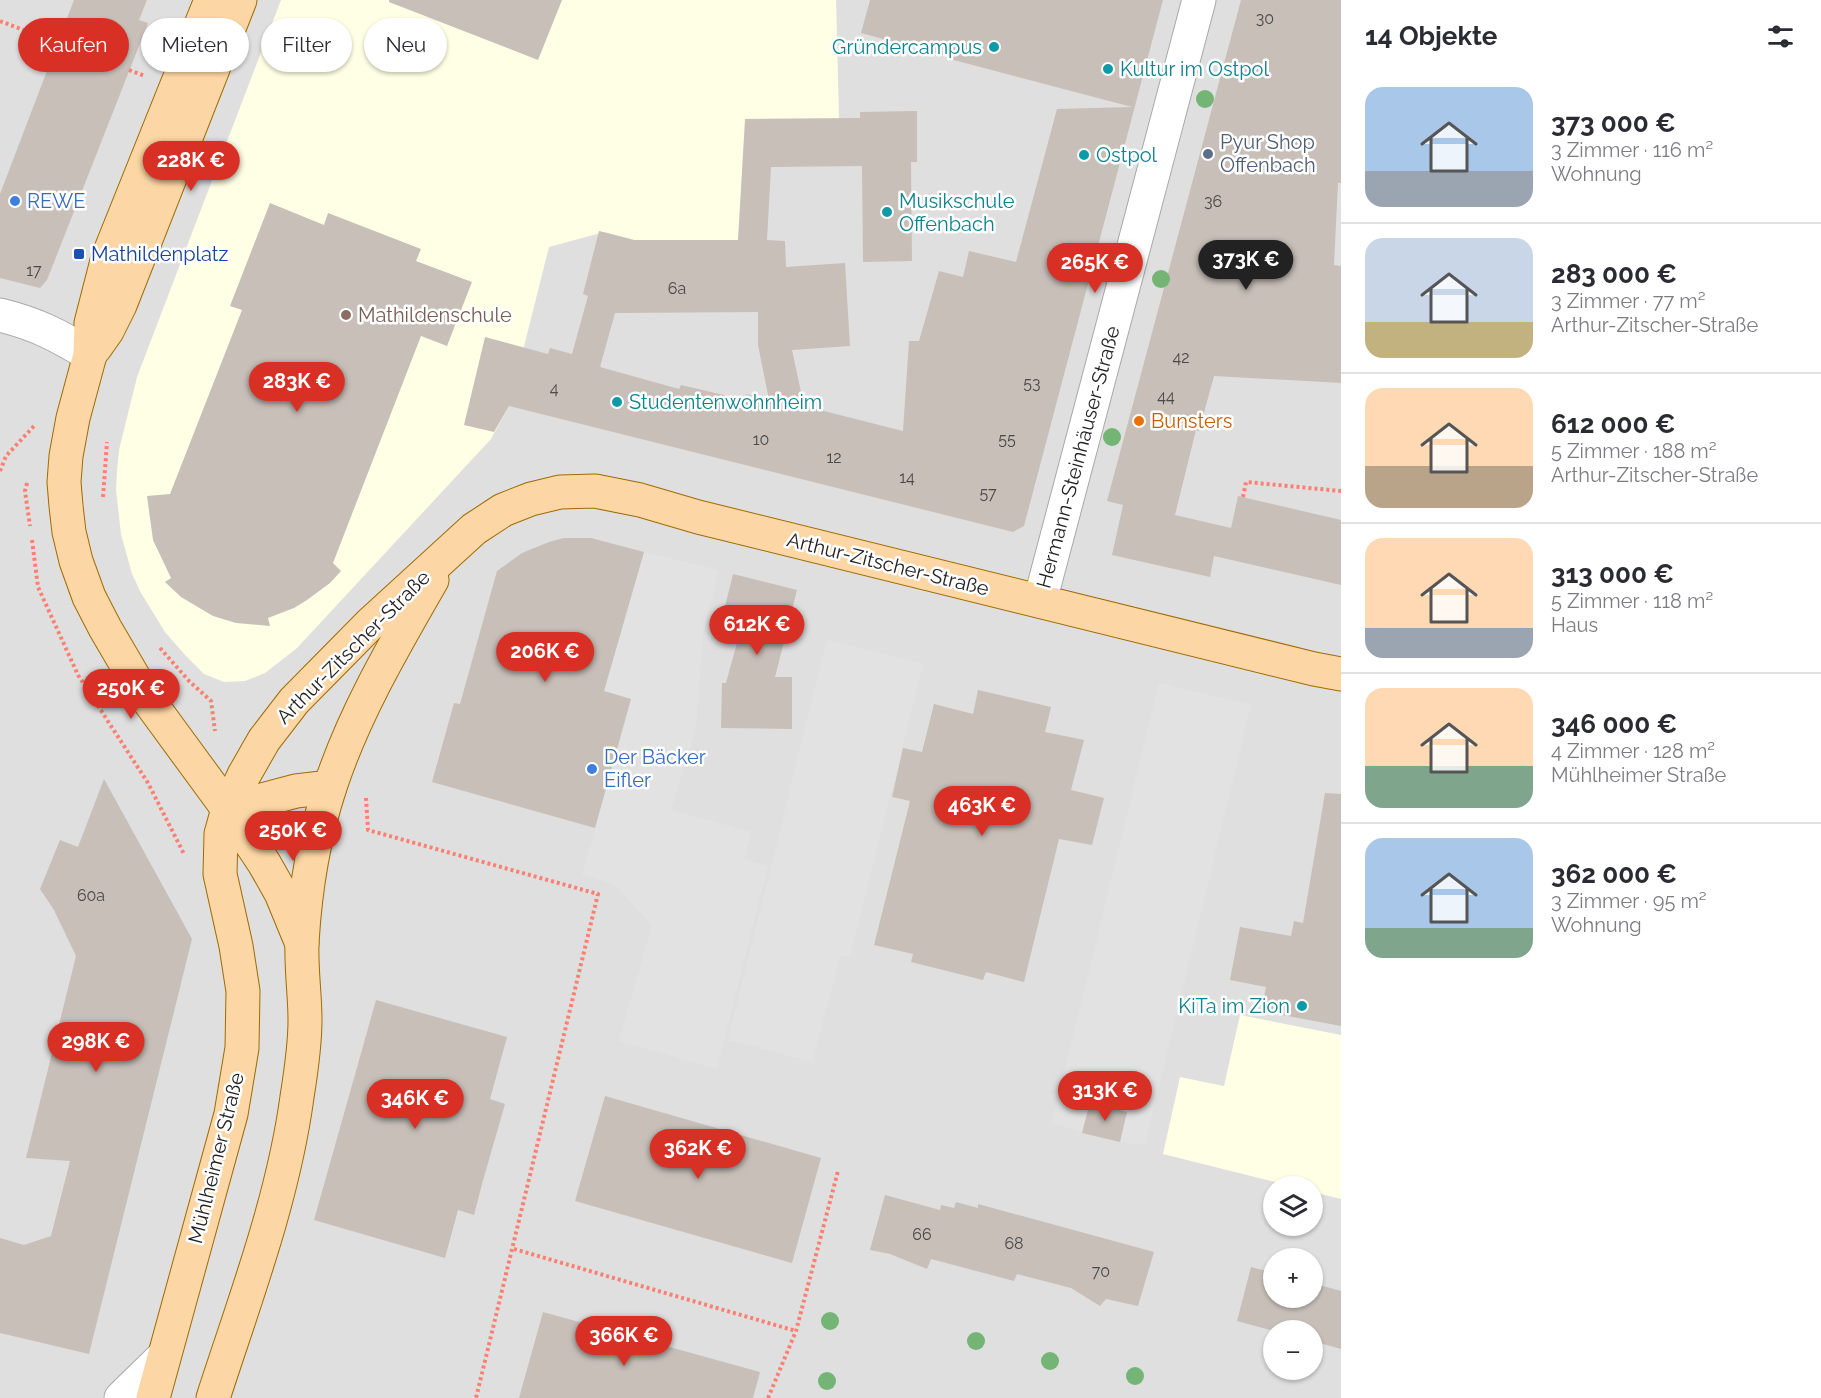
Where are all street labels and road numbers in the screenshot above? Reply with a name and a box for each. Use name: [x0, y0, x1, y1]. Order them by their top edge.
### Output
street label: Hermann-Steinhäuser-Straße: [1031, 323, 1125, 591]
street label: Arthur-Zitscher-Straße: [785, 527, 992, 601]
street label: Arthur-Zitscher-Straße: [271, 565, 435, 729]
street label: Mühlheimer Straße: [183, 1070, 249, 1246]

